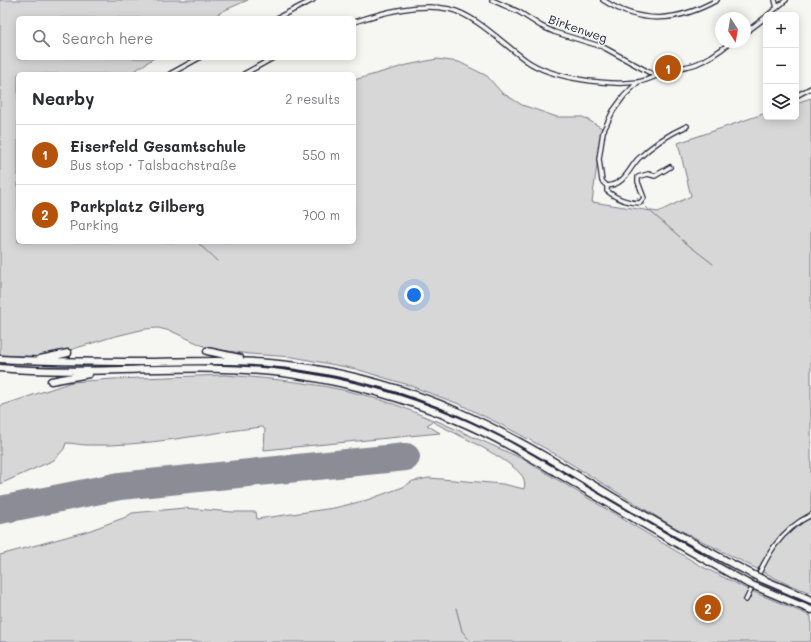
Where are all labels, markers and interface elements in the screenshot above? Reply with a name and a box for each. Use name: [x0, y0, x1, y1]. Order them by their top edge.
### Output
street label: Birkenweg: [546, 10, 610, 46]
north arrow: [715, 12, 751, 48]
map controls: [763, 12, 799, 120]
button: +: [763, 12, 799, 48]
search box: [16, 16, 356, 60]
icon: search: [30, 27, 52, 49]
text: Search here: [62, 28, 153, 48]
button: −: [763, 48, 799, 84]
pin: 1: [655, 53, 681, 83]
button: layers: [763, 84, 799, 120]
text: Nearby: [32, 87, 94, 109]
text: 2 results: [285, 90, 340, 107]
text: Eiserfeld Gesamtschule: [70, 136, 246, 156]
text: 1: [42, 146, 48, 163]
text: 550 m: [302, 146, 340, 163]
text: Bus stop · Talsbachstraße: [70, 156, 237, 173]
text: Parkplatz Gilberg: [70, 196, 205, 216]
text: 2: [41, 206, 49, 223]
text: 700 m: [302, 206, 340, 223]
text: Parking: [70, 216, 118, 233]
your location: [404, 285, 424, 305]
pin: 2: [695, 593, 721, 623]

